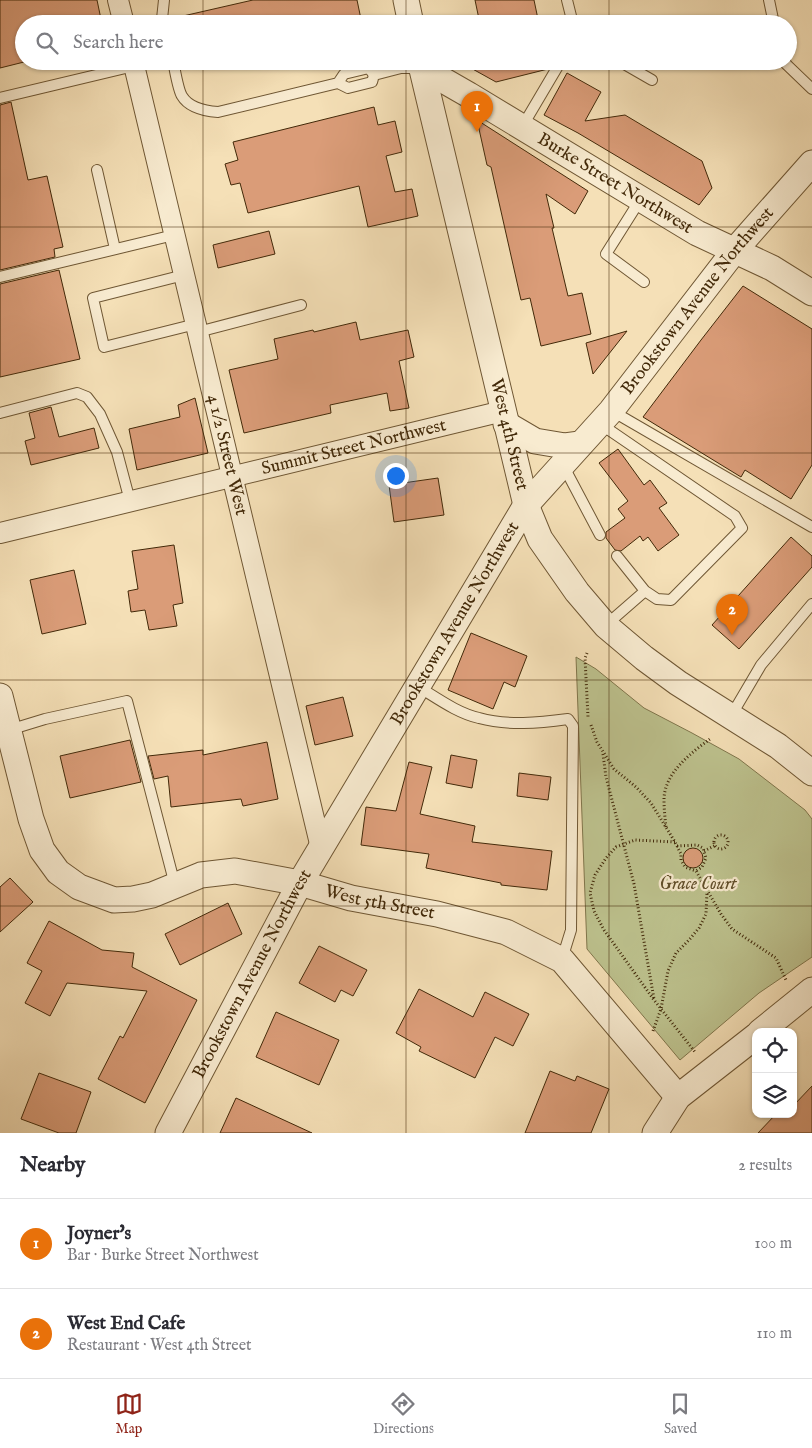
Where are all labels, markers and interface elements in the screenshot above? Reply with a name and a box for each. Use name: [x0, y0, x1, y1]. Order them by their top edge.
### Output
search box: [15, 15, 797, 70]
icon: search: [33, 29, 61, 57]
text: Search here: [73, 31, 164, 55]
pin: 1: [461, 91, 493, 132]
street label: Burke Street Northwest: [533, 128, 697, 239]
street label: Brookstown Avenue Northwest: [616, 202, 779, 399]
street label: West 4th Street: [485, 376, 534, 493]
street label: 4 1/2 Street West: [202, 392, 253, 518]
street label: Summit Street Northwest: [259, 414, 448, 481]
your location: [383, 463, 409, 489]
street label: Brookstown Avenue Northwest: [385, 518, 525, 730]
pin: 2: [716, 594, 748, 635]
street label: Brookstown Avenue Northwest: [187, 865, 317, 1082]
park label: Grace Court: [659, 873, 738, 896]
street label: West 5th Street: [322, 879, 437, 925]
map controls: [752, 1028, 797, 1118]
button: locate: [752, 1028, 797, 1073]
button: layers: [752, 1073, 797, 1118]
text: Nearby: [20, 1152, 85, 1179]
text: 2 results: [738, 1156, 792, 1176]
text: Joyner's: [67, 1222, 131, 1246]
text: 1: [33, 1234, 39, 1254]
text: 100 m: [755, 1234, 792, 1254]
text: Bar · Burke Street Northwest: [67, 1246, 259, 1266]
text: West End Cafe: [67, 1312, 185, 1336]
text: 2: [32, 1324, 40, 1344]
text: 110 m: [756, 1324, 792, 1344]
text: Restaurant · West 4th Street: [67, 1336, 252, 1356]
tab: Map: [115, 1390, 143, 1438]
tab: Directions: [373, 1390, 434, 1438]
tab: Saved: [664, 1390, 697, 1438]

